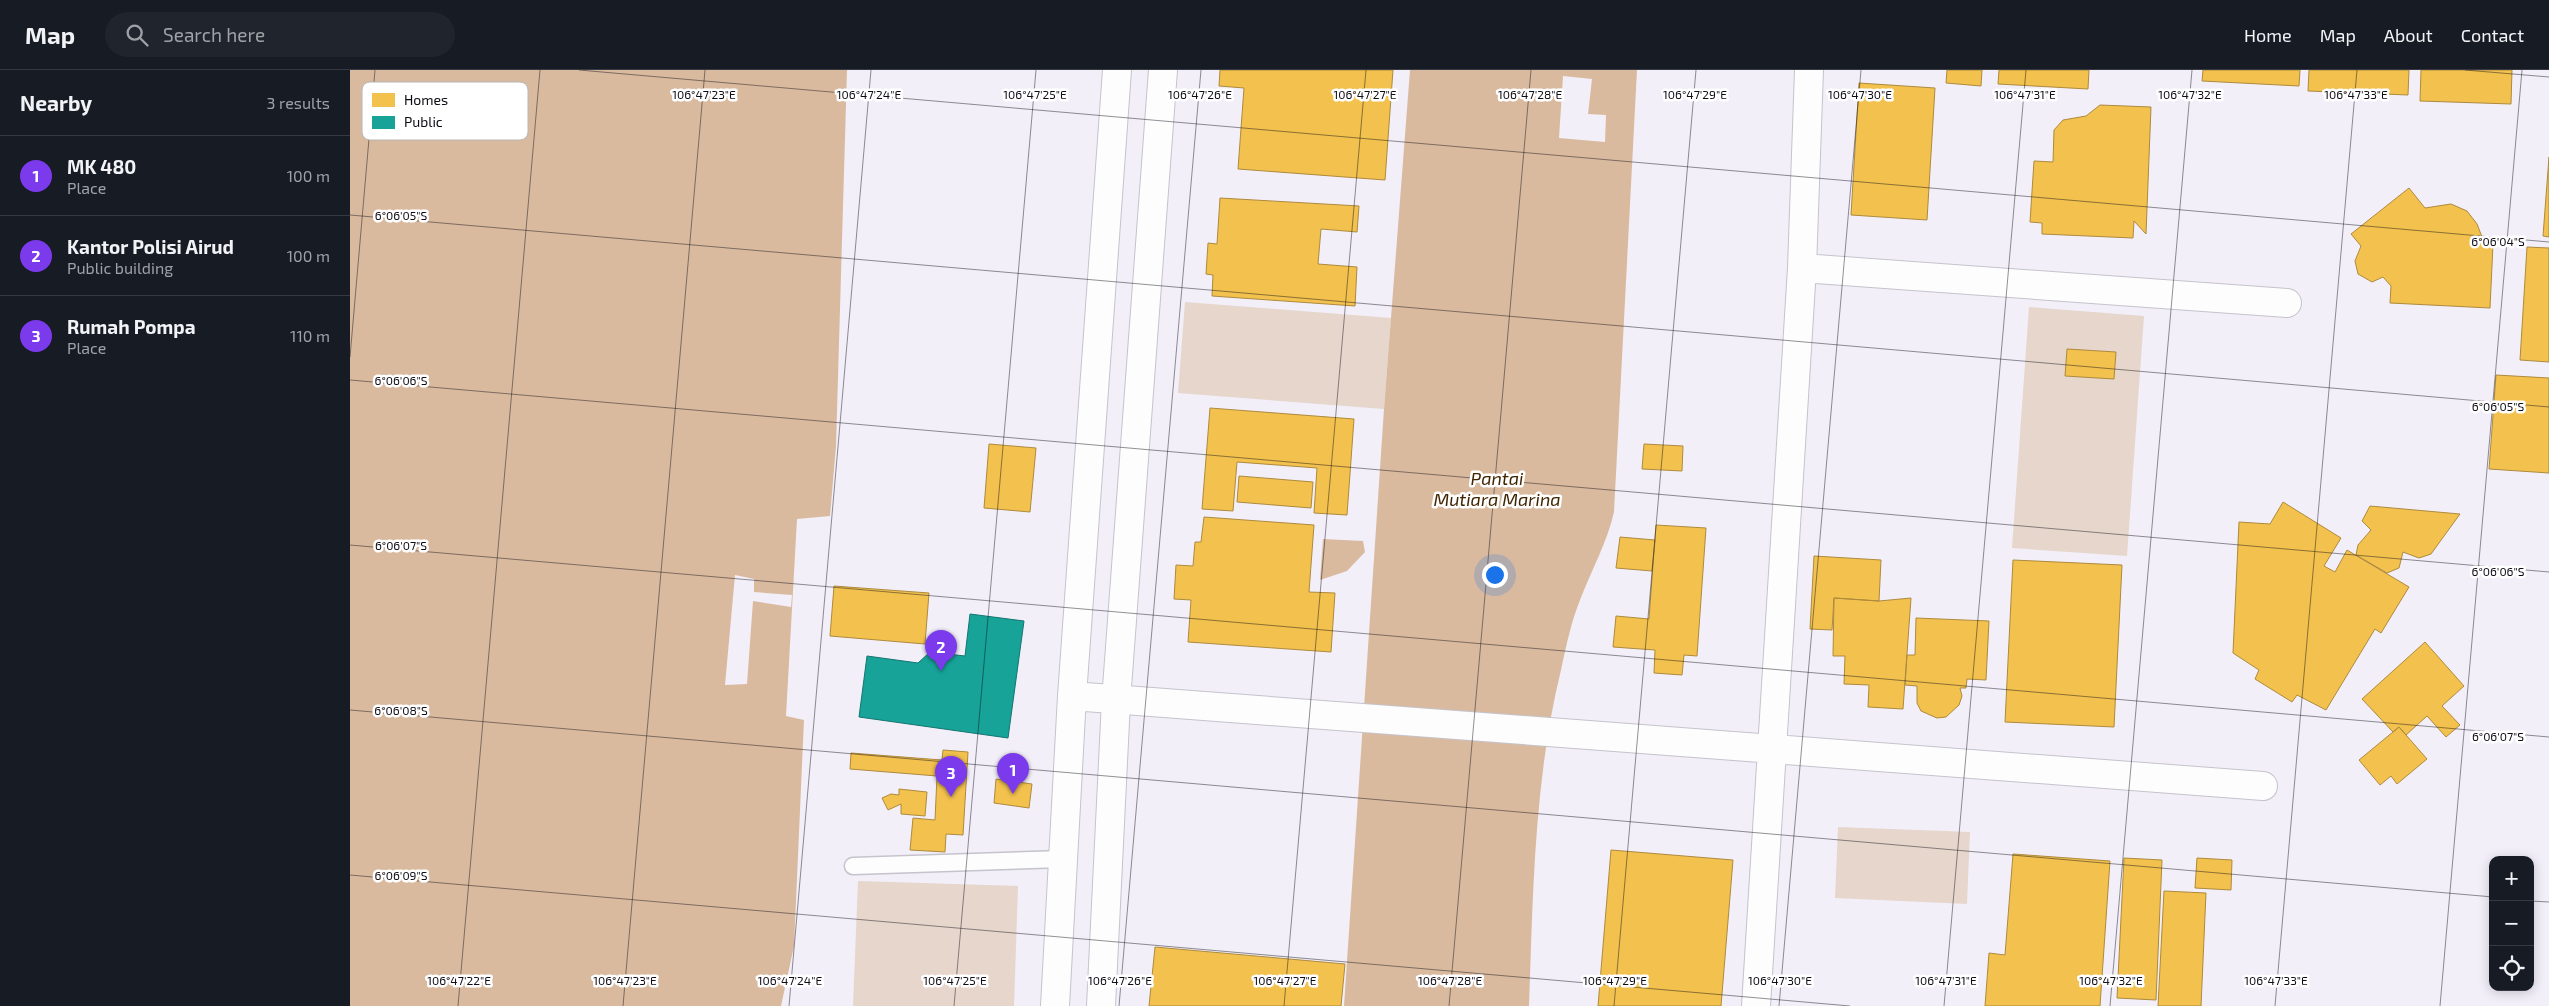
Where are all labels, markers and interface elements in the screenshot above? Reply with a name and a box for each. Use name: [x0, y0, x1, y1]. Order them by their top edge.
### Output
search box: [105, 12, 455, 57]
text: Map: [25, 20, 75, 49]
icon: search: [123, 21, 151, 49]
text: Search here: [163, 23, 265, 46]
text: Home: [2244, 24, 2292, 46]
text: Map: [2320, 24, 2356, 46]
text: About: [2384, 24, 2433, 46]
text: Contact: [2461, 24, 2524, 46]
legend: [362, 82, 528, 140]
text: 106°47'23"E: [672, 87, 736, 101]
text: 106°47'24"E: [837, 87, 901, 101]
text: 106°47'25"E: [1003, 87, 1067, 101]
text: 106°47'26"E: [1168, 87, 1232, 101]
text: 106°47'27"E: [1333, 87, 1397, 101]
text: 106°47'28"E: [1498, 87, 1562, 101]
text: 106°47'29"E: [1663, 87, 1727, 101]
text: 106°47'30"E: [1828, 87, 1892, 101]
text: 106°47'31"E: [1994, 87, 2056, 101]
text: 106°47'32"E: [2158, 87, 2222, 101]
text: 106°47'33"E: [2324, 87, 2388, 101]
text: Nearby: [20, 90, 92, 115]
text: Homes: [404, 91, 448, 108]
text: 3 results: [267, 93, 330, 112]
text: Public: [404, 113, 443, 130]
text: MK 480: [67, 155, 136, 178]
text: 1: [33, 166, 39, 185]
text: 100 m: [287, 166, 330, 185]
text: Place: [67, 178, 106, 197]
text: 6°06'05"S: [375, 208, 427, 222]
text: 6°06'04"S: [2471, 234, 2525, 248]
text: Kantor Polisi Airud: [67, 235, 234, 258]
text: 2: [31, 246, 41, 265]
text: 100 m: [287, 246, 330, 265]
text: Public building: [67, 258, 173, 277]
text: Rumah Pompa: [67, 315, 196, 338]
text: 3: [31, 326, 41, 345]
text: 110 m: [290, 326, 330, 345]
text: Place: [67, 338, 106, 357]
text: 6°06'06"S: [375, 373, 428, 387]
text: 6°06'05"S: [2472, 399, 2524, 413]
water label: Pantai Mutiara Marina: [1433, 467, 1561, 510]
text: 6°06'07"S: [375, 538, 427, 552]
your location: [1482, 562, 1508, 588]
text: 6°06'06"S: [2472, 564, 2525, 578]
pin: 2: [925, 630, 957, 671]
text: 6°06'08"S: [374, 703, 428, 717]
text: 6°06'07"S: [2472, 729, 2524, 743]
pin: 1: [997, 753, 1029, 794]
pin: 3: [935, 756, 967, 797]
map controls: [2489, 856, 2534, 991]
button: +: [2489, 856, 2534, 901]
text: 6°06'09"S: [375, 868, 428, 882]
button: −: [2489, 901, 2534, 946]
button: locate: [2489, 946, 2534, 991]
text: 106°47'22"E: [427, 973, 491, 987]
text: 106°47'23"E: [593, 973, 657, 987]
text: 106°47'24"E: [758, 973, 822, 987]
text: 106°47'25"E: [923, 973, 987, 987]
text: 106°47'26"E: [1088, 973, 1152, 987]
text: 106°47'27"E: [1253, 973, 1317, 987]
text: 106°47'28"E: [1418, 973, 1482, 987]
text: 106°47'29"E: [1583, 973, 1647, 987]
text: 106°47'30"E: [1748, 973, 1812, 987]
text: 106°47'31"E: [1915, 973, 1977, 987]
text: 106°47'32"E: [2079, 973, 2143, 987]
text: 106°47'33"E: [2244, 973, 2308, 987]

